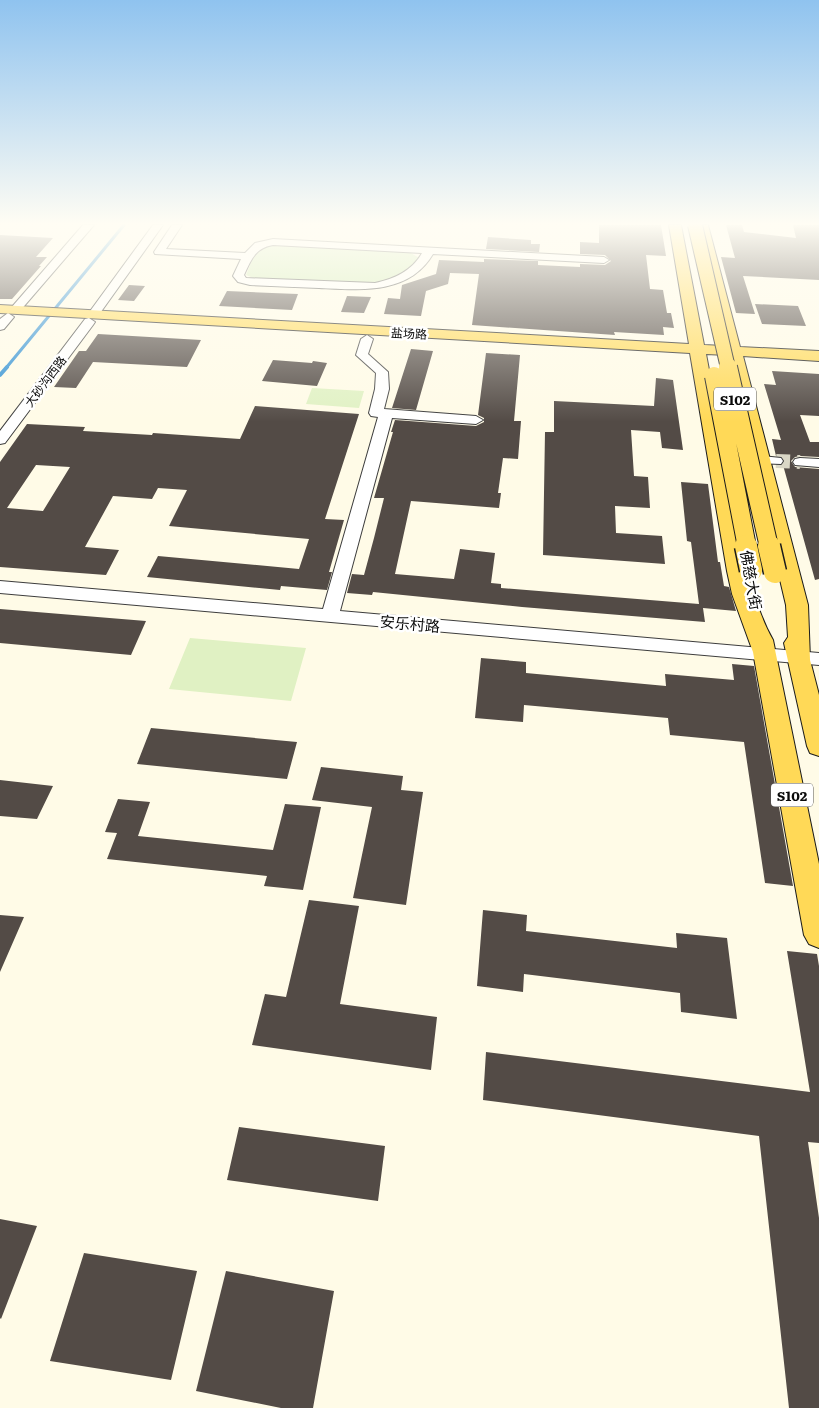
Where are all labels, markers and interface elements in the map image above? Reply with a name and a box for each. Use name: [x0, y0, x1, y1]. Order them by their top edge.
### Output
street label: 盐场路: [391, 323, 427, 343]
street label: 大砂沟西路: [20, 352, 70, 410]
road number: S102: [714, 388, 756, 410]
street label: 佛慈大街: [735, 548, 769, 612]
street label: 安乐村路: [379, 609, 441, 637]
road number: S102: [771, 784, 813, 806]

